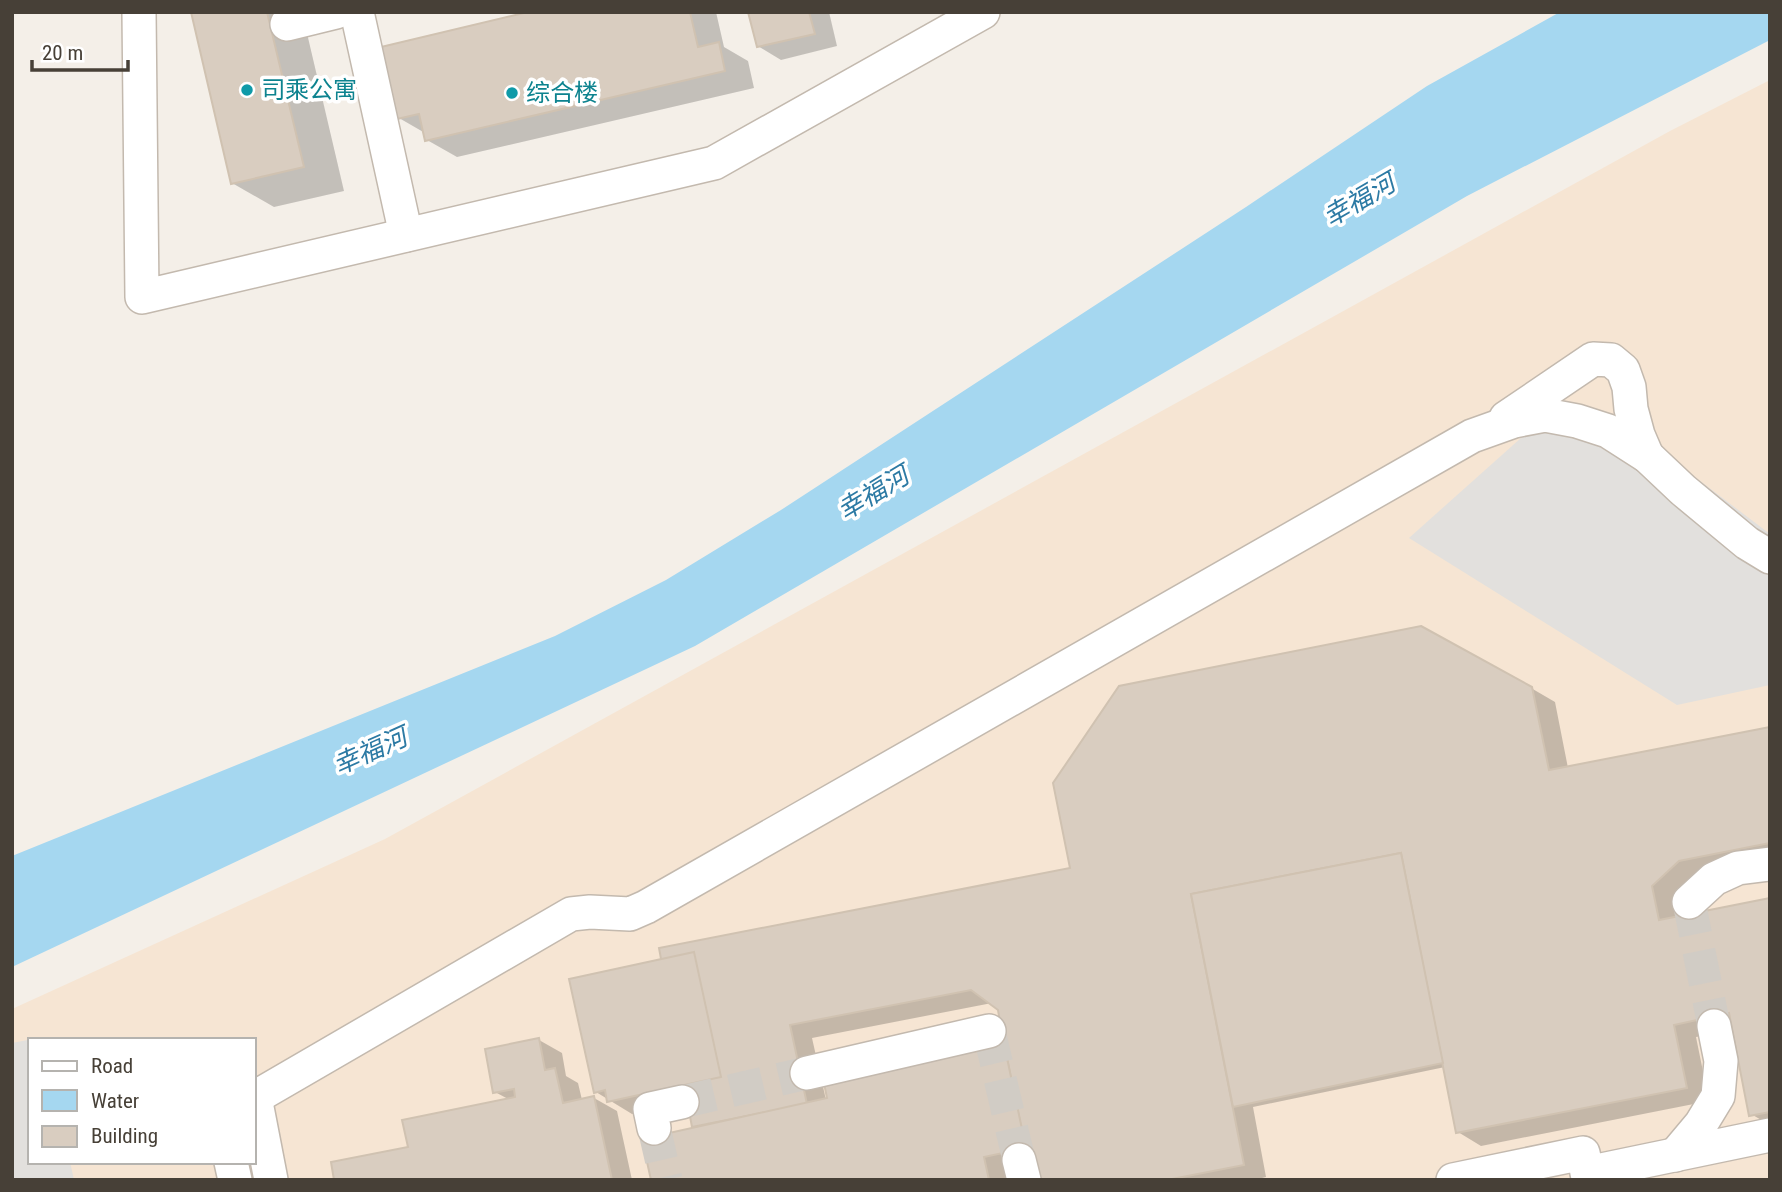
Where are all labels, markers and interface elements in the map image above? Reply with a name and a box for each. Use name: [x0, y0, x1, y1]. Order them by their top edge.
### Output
scale bar: [32, 28, 128, 72]
text: 20 m: [42, 41, 83, 65]
place label: 司乘公寓: [261, 76, 357, 104]
place label: 综合楼: [526, 79, 598, 107]
marker: 司乘公寓: [239, 82, 255, 98]
marker: 综合楼: [504, 85, 520, 101]
water label: 幸福河: [1318, 165, 1405, 232]
water label: 幸福河: [832, 457, 918, 526]
water label: 幸福河: [328, 719, 416, 781]
legend: [28, 1038, 256, 1164]
text: Road: [91, 1054, 133, 1078]
text: Water: [91, 1089, 139, 1113]
text: Building: [91, 1124, 158, 1148]

